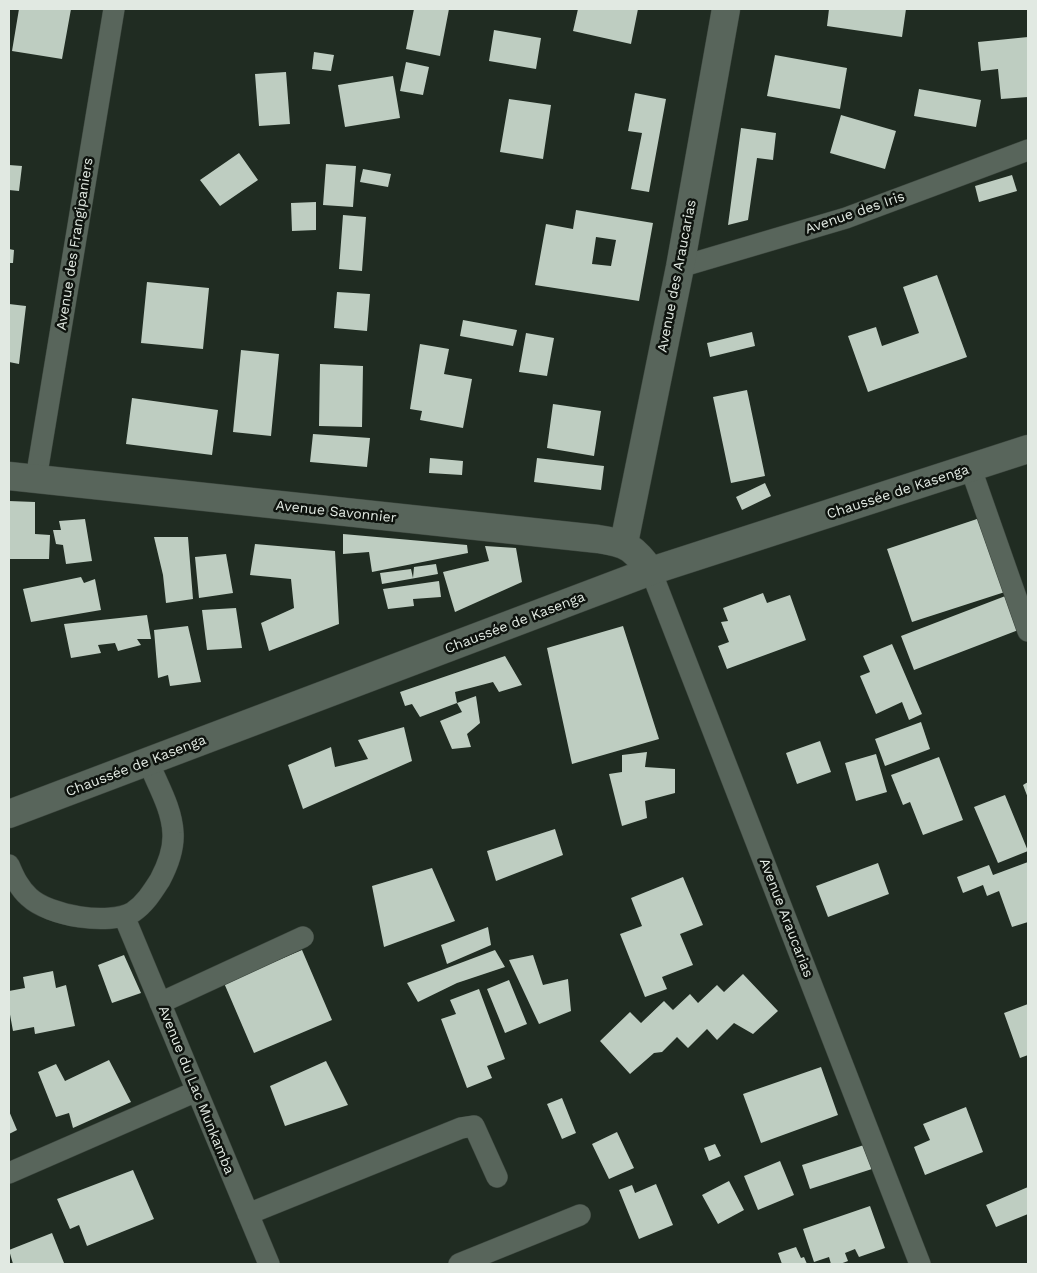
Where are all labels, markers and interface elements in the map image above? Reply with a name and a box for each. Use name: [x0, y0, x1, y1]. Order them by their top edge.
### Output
street label: Avenue des Frangipaniers: [53, 157, 97, 331]
street label: Avenue des Iris: [803, 188, 907, 238]
street label: Avenue des Araucarias: [654, 198, 700, 354]
street label: Chaussée de Kasenga: [825, 461, 971, 523]
street label: Avenue Savonnier: [275, 497, 397, 527]
street label: Chaussée de Kasenga: [443, 589, 587, 657]
street label: Chaussée de Kasenga: [64, 732, 208, 800]
street label: Avenue Araucarias: [756, 856, 816, 980]
street label: Avenue du Lac Munkamba: [154, 1003, 238, 1177]

